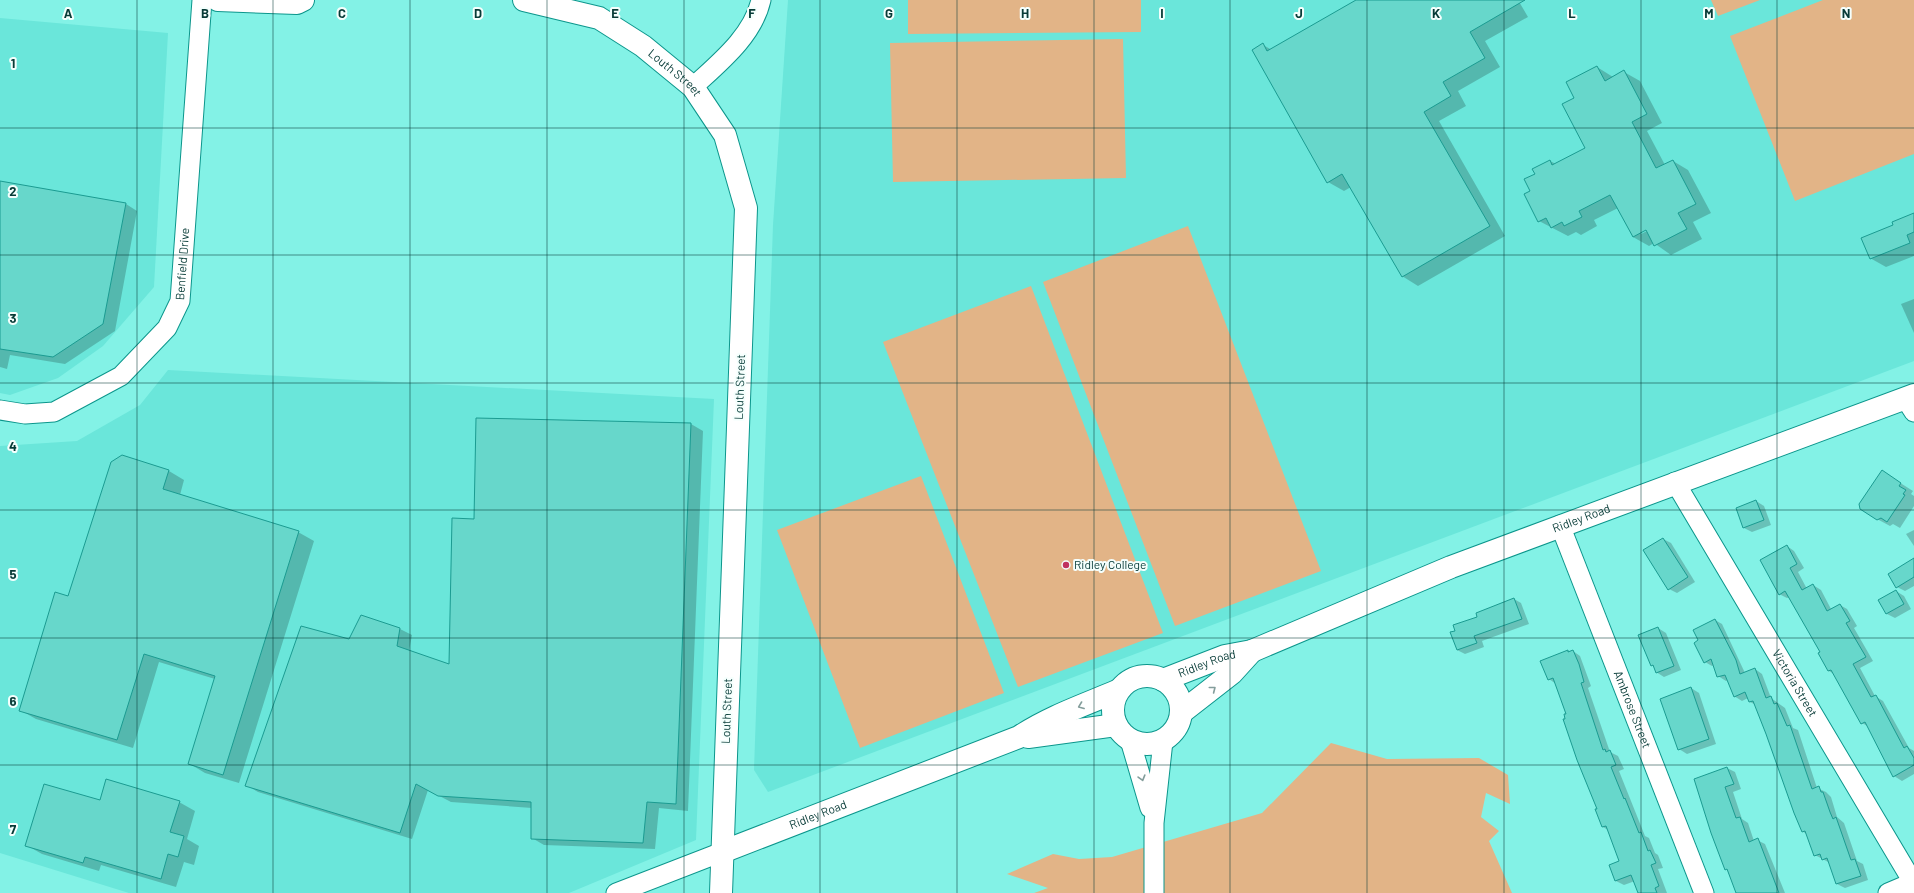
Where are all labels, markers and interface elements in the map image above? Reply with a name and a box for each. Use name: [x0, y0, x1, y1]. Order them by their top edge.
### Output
text: A: [64, 5, 73, 21]
text: B: [201, 5, 209, 21]
text: C: [338, 5, 346, 21]
text: D: [474, 5, 482, 21]
text: E: [611, 5, 619, 21]
text: F: [748, 5, 756, 21]
text: G: [885, 5, 893, 21]
text: H: [1021, 5, 1029, 21]
text: I: [1160, 5, 1164, 21]
text: J: [1295, 5, 1303, 21]
text: K: [1432, 5, 1440, 21]
text: L: [1568, 5, 1576, 21]
text: M: [1704, 5, 1714, 21]
text: N: [1842, 5, 1850, 21]
street label: Louth Street: [646, 45, 705, 99]
text: 1: [11, 55, 15, 71]
text: 2: [9, 183, 17, 199]
street label: Benfield Drive: [172, 227, 191, 301]
text: 3: [9, 310, 17, 326]
street label: Louth Street: [731, 354, 747, 420]
text: 4: [9, 438, 17, 454]
street label: Ridley Road: [1550, 501, 1612, 535]
place label: Ridley College: [1074, 557, 1146, 571]
marker: Ridley College: [1061, 560, 1071, 570]
text: 5: [9, 566, 17, 582]
street label: Ridley Road: [1176, 646, 1237, 680]
street label: Victoria Street: [1770, 646, 1821, 719]
street label: Ambrose Street: [1612, 668, 1655, 750]
street label: Louth Street: [718, 678, 734, 744]
one-way arrow: [1208, 686, 1215, 693]
text: 6: [10, 693, 17, 709]
one-way arrow: [1078, 701, 1085, 709]
one-way arrow: [1137, 774, 1146, 781]
street label: Ridley Road: [787, 796, 848, 831]
text: 7: [10, 821, 17, 837]

